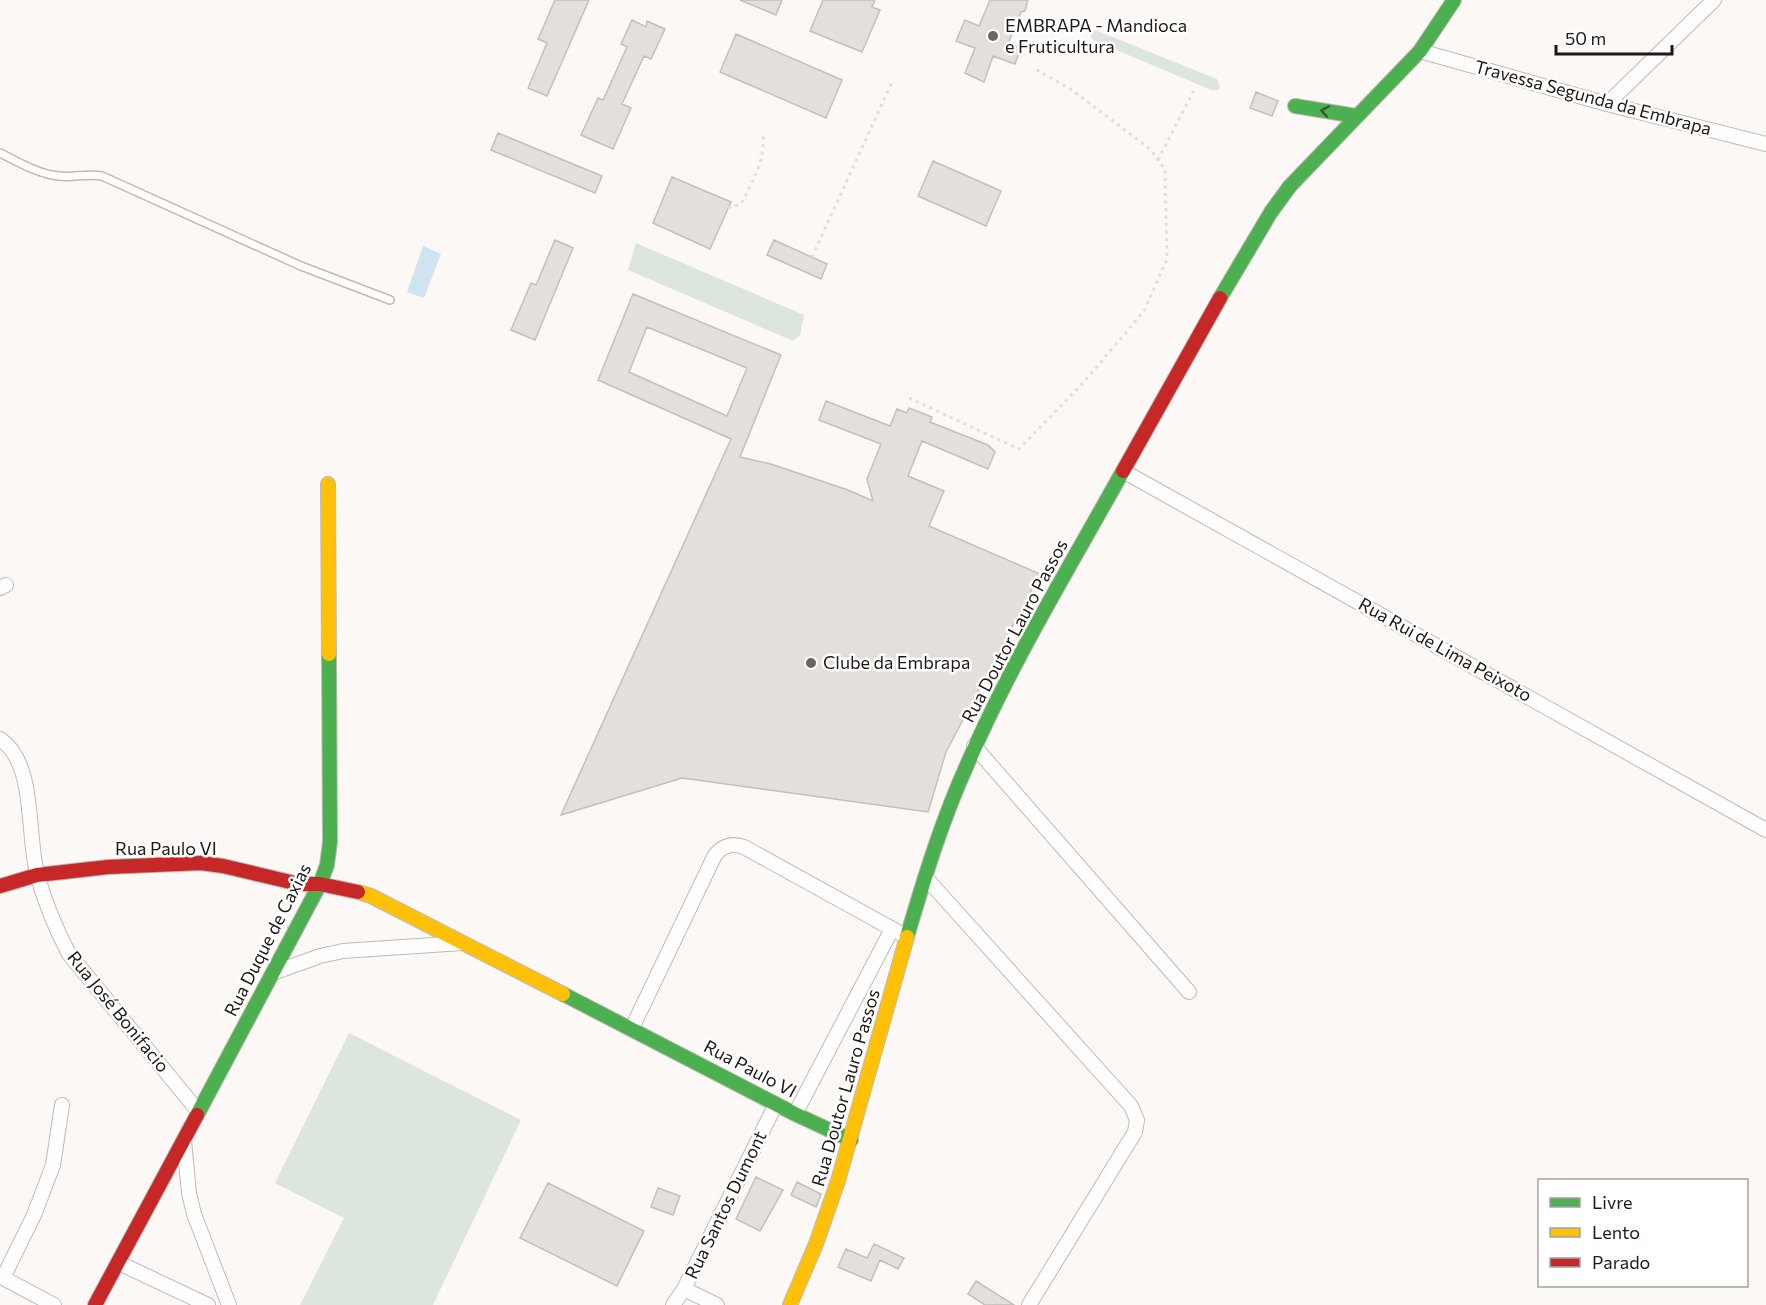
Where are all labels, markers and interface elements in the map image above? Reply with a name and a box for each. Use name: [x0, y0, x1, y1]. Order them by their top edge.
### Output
place label: EMBRAPA - Mandioca e Fruticultura: [1005, 14, 1187, 57]
scale bar: [1556, 18, 1672, 56]
text: 50 m: [1565, 27, 1606, 49]
marker: EMBRAPA - Mandioca e Fruticultura: [986, 29, 1000, 43]
street label: Travessa Segunda da Embrapa: [1473, 55, 1714, 139]
one-way arrow: [1321, 105, 1331, 118]
street label: Rua Doutor Lauro Passos: [956, 535, 1072, 726]
street label: Rua Rui de Lima Peixoto: [1355, 592, 1536, 706]
place label: Clube da Embrapa: [823, 651, 970, 673]
marker: Clube da Embrapa: [804, 656, 818, 670]
street label: Rua Paulo VI: [115, 837, 217, 859]
street label: Rua Duque de Caxias: [219, 859, 315, 1020]
street label: Rua José Bonifacio: [63, 946, 174, 1076]
street label: Rua Doutor Lauro Passos: [806, 987, 884, 1189]
street label: Rua Paulo VI: [700, 1035, 801, 1102]
street label: Rua Santos Dumont: [680, 1127, 771, 1282]
legend: [1538, 1179, 1748, 1287]
text: Livre: [1592, 1191, 1633, 1213]
text: Lento: [1592, 1221, 1640, 1243]
text: Parado: [1592, 1251, 1650, 1273]

